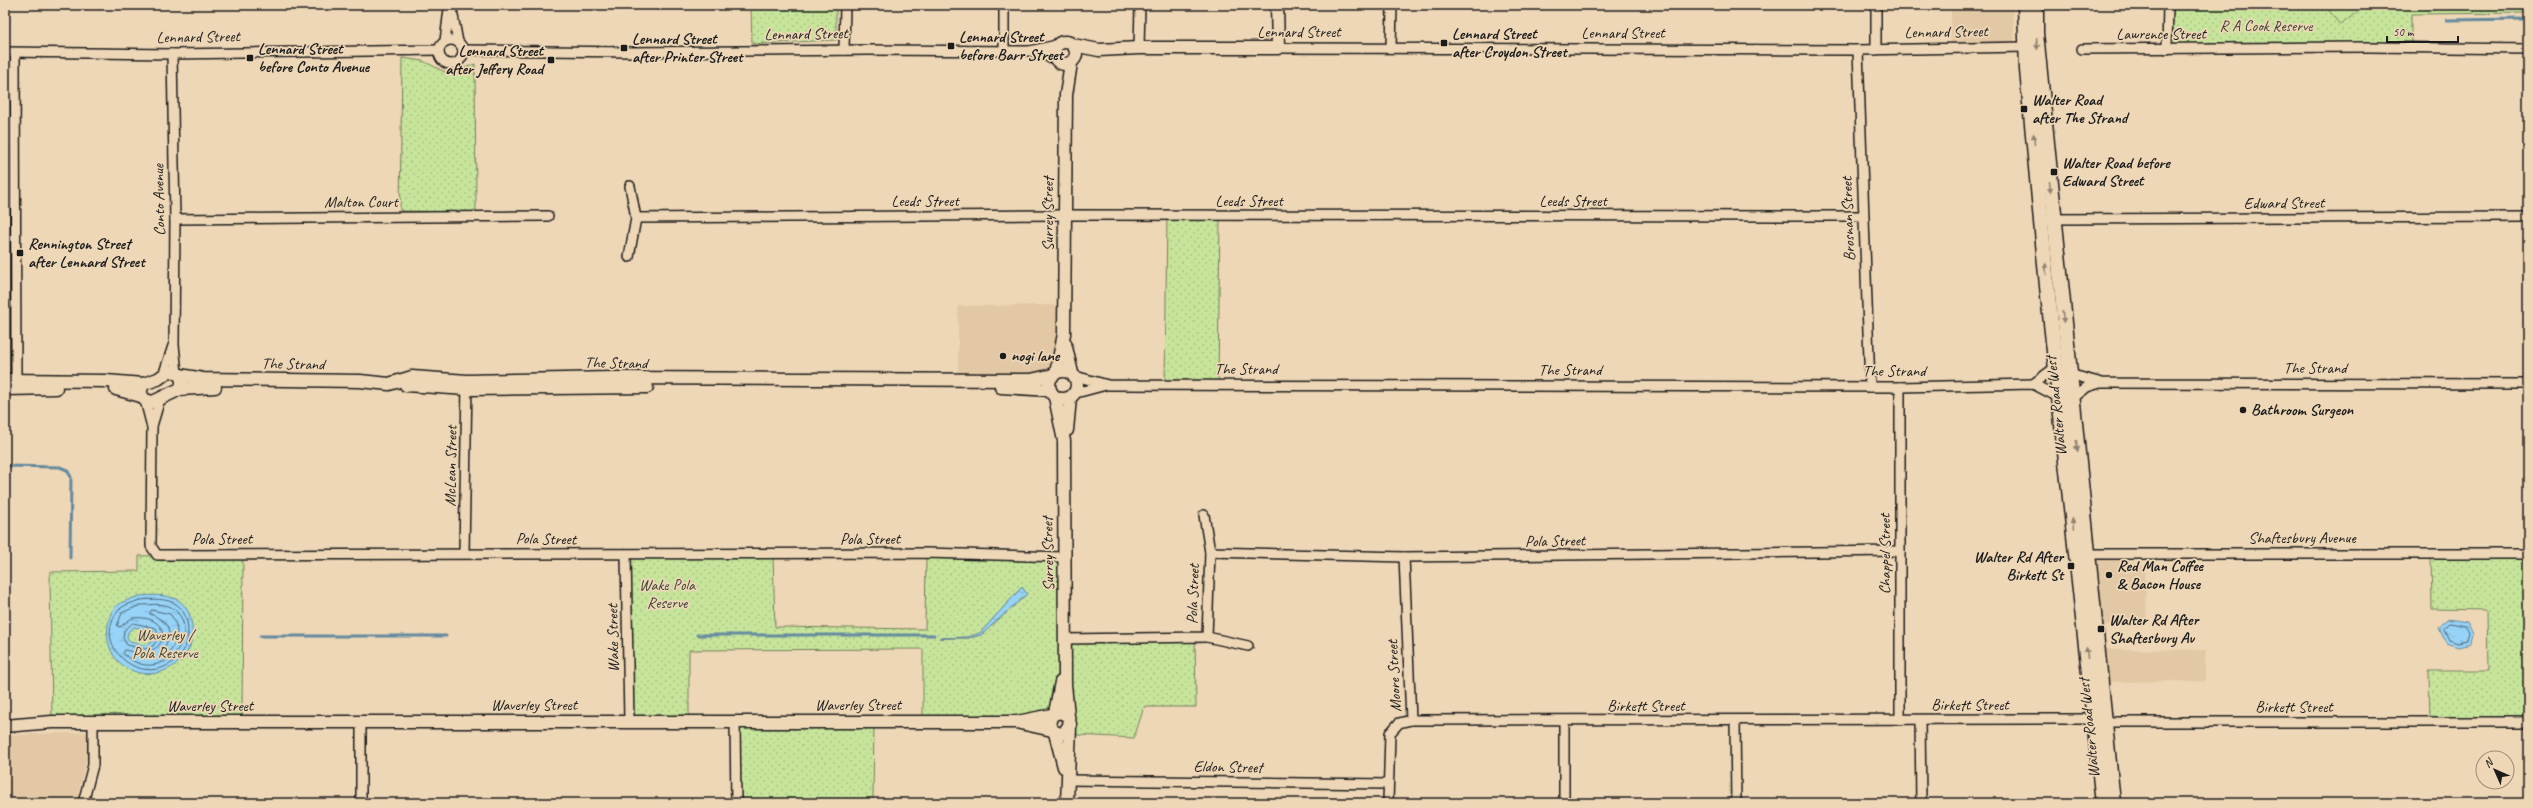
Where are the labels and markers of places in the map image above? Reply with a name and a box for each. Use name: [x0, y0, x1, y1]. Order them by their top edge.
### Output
place label: Lennard Street after Croydon Street: [1452, 24, 1568, 62]
place label: Lennard Street before Barr Street: [959, 27, 1065, 65]
place label: Lennard Street after Printer Street: [632, 29, 744, 67]
marker: Lennard Street after Croydon Street: [1439, 38, 1449, 48]
place label: Lennard Street before Conto Avenue: [258, 39, 371, 77]
place label: Lennard Street after Jeffery Road: [445, 41, 546, 79]
marker: Lennard Street before Barr Street: [946, 41, 956, 51]
marker: Lennard Street after Printer Street: [619, 43, 629, 53]
marker: Lennard Street before Conto Avenue: [245, 53, 255, 63]
marker: Lennard Street after Jeffery Road: [546, 55, 556, 65]
place label: Walter Road after The Strand: [2032, 90, 2130, 128]
marker: Walter Road after The Strand: [2019, 104, 2029, 114]
place label: Walter Road before Edward Street: [2062, 153, 2171, 191]
marker: Walter Road before Edward Street: [2049, 167, 2059, 177]
place label: Rennington Street after Lennard Street: [28, 234, 146, 272]
marker: Rennington Street after Lennard Street: [15, 248, 25, 258]
place label: nogi lane: [1011, 346, 1061, 366]
marker: nogi lane: [998, 351, 1008, 361]
place label: Bathroom Surgeon: [2251, 400, 2354, 420]
marker: Bathroom Surgeon: [2238, 405, 2248, 415]
place label: Walter Rd After Birkett St: [1974, 547, 2065, 585]
place label: Red Man Coffee & Bacon House: [2117, 556, 2205, 594]
marker: Walter Rd After Birkett St: [2066, 561, 2076, 571]
marker: Red Man Coffee & Bacon House: [2104, 570, 2114, 580]
place label: Walter Rd After Shaftesbury Av: [2109, 610, 2200, 648]
marker: Walter Rd After Shaftesbury Av: [2096, 624, 2106, 634]

